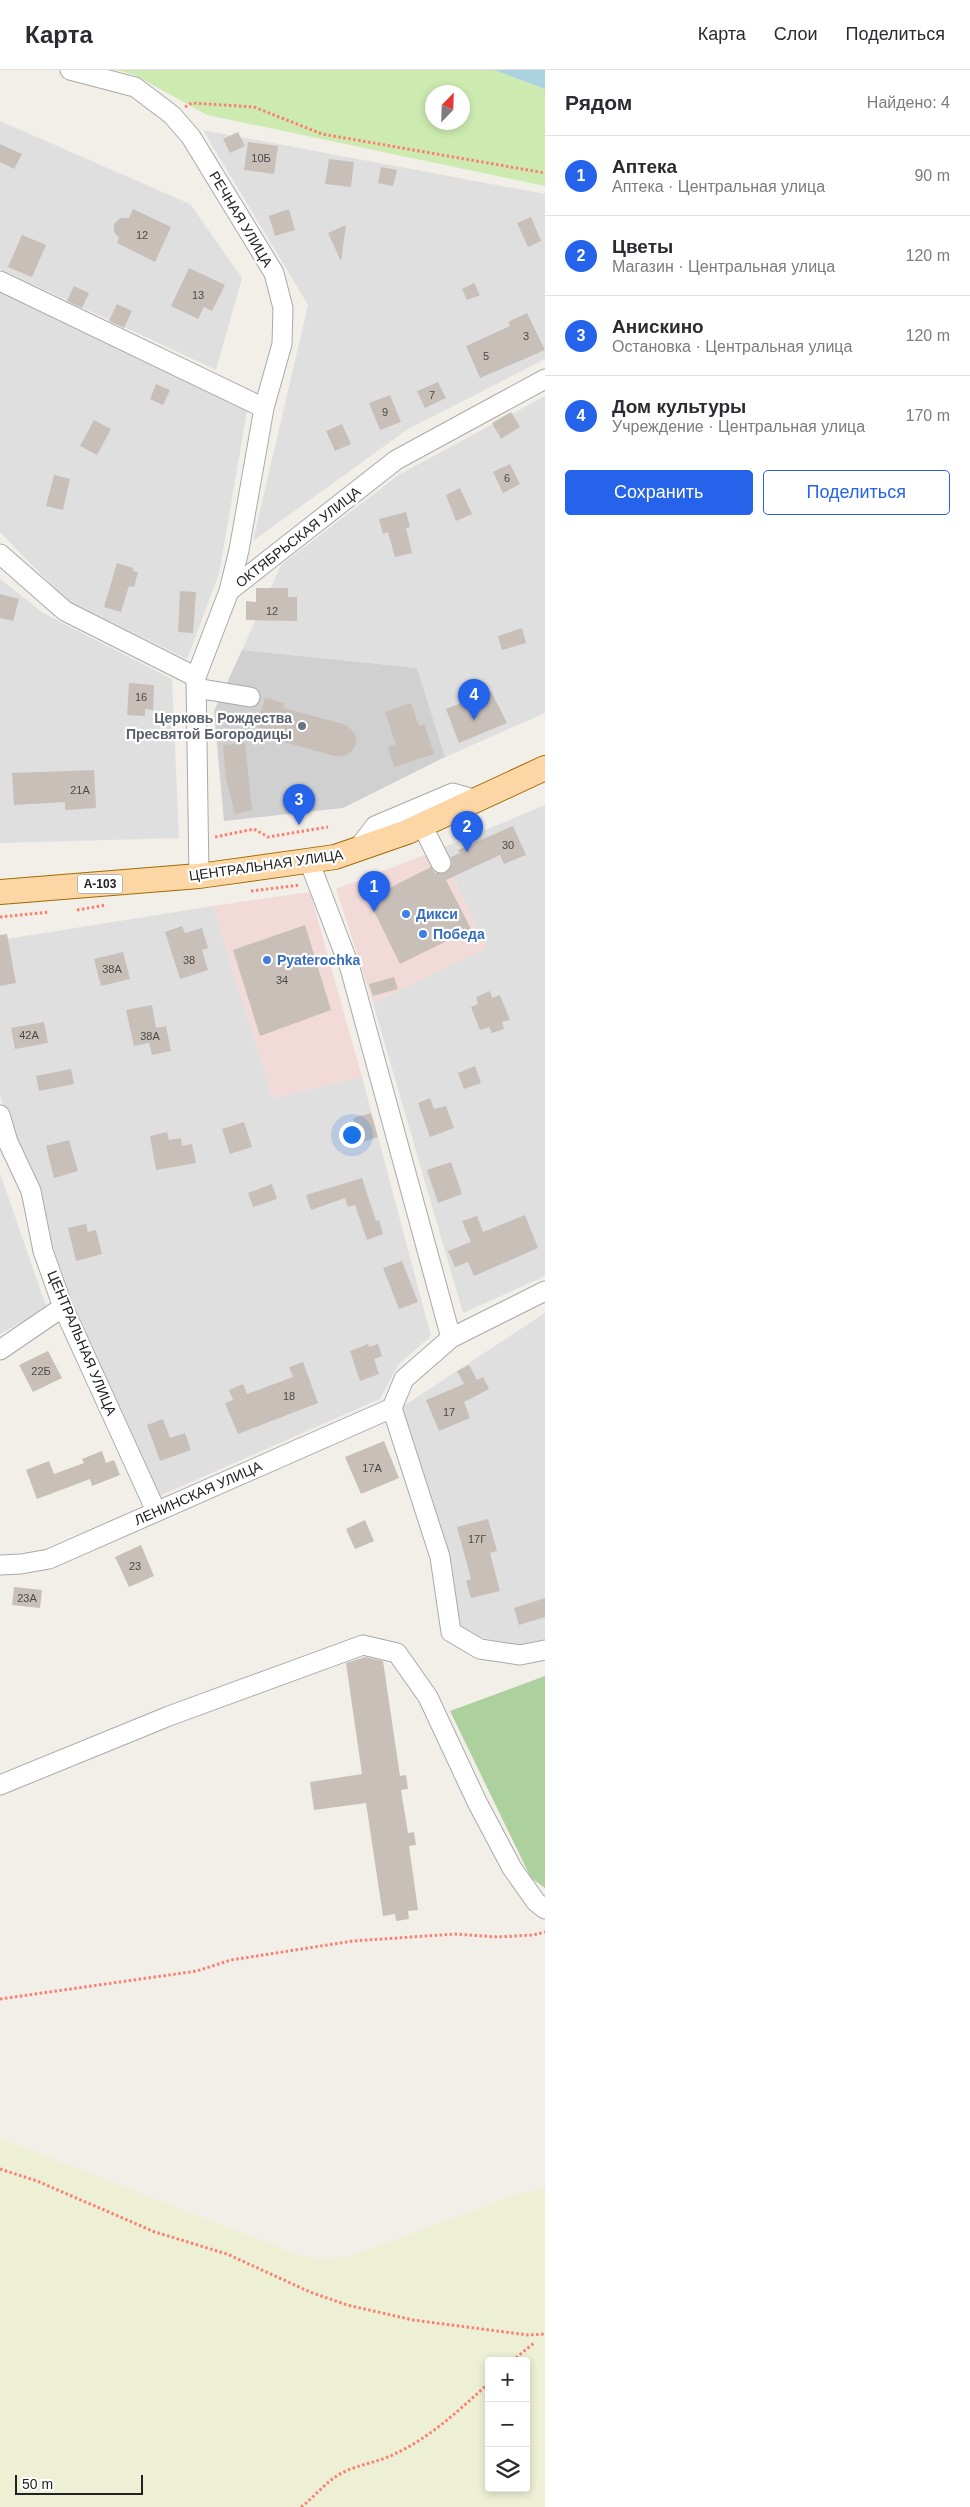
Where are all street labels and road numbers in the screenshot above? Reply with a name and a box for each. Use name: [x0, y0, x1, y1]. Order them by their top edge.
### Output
street label: РЕЧНАЯ УЛИЦА: [206, 168, 276, 270]
street label: ОКТЯБРЬСКАЯ УЛИЦА: [232, 483, 364, 591]
street label: ЦЕНТРАЛЬНАЯ УЛИЦА: [188, 846, 345, 884]
road number: А-103: [78, 874, 122, 894]
street label: ЦЕНТРАЛЬНАЯ УЛИЦА: [44, 1268, 120, 1418]
street label: ЛЕНИНСКАЯ УЛИЦА: [132, 1457, 265, 1528]

